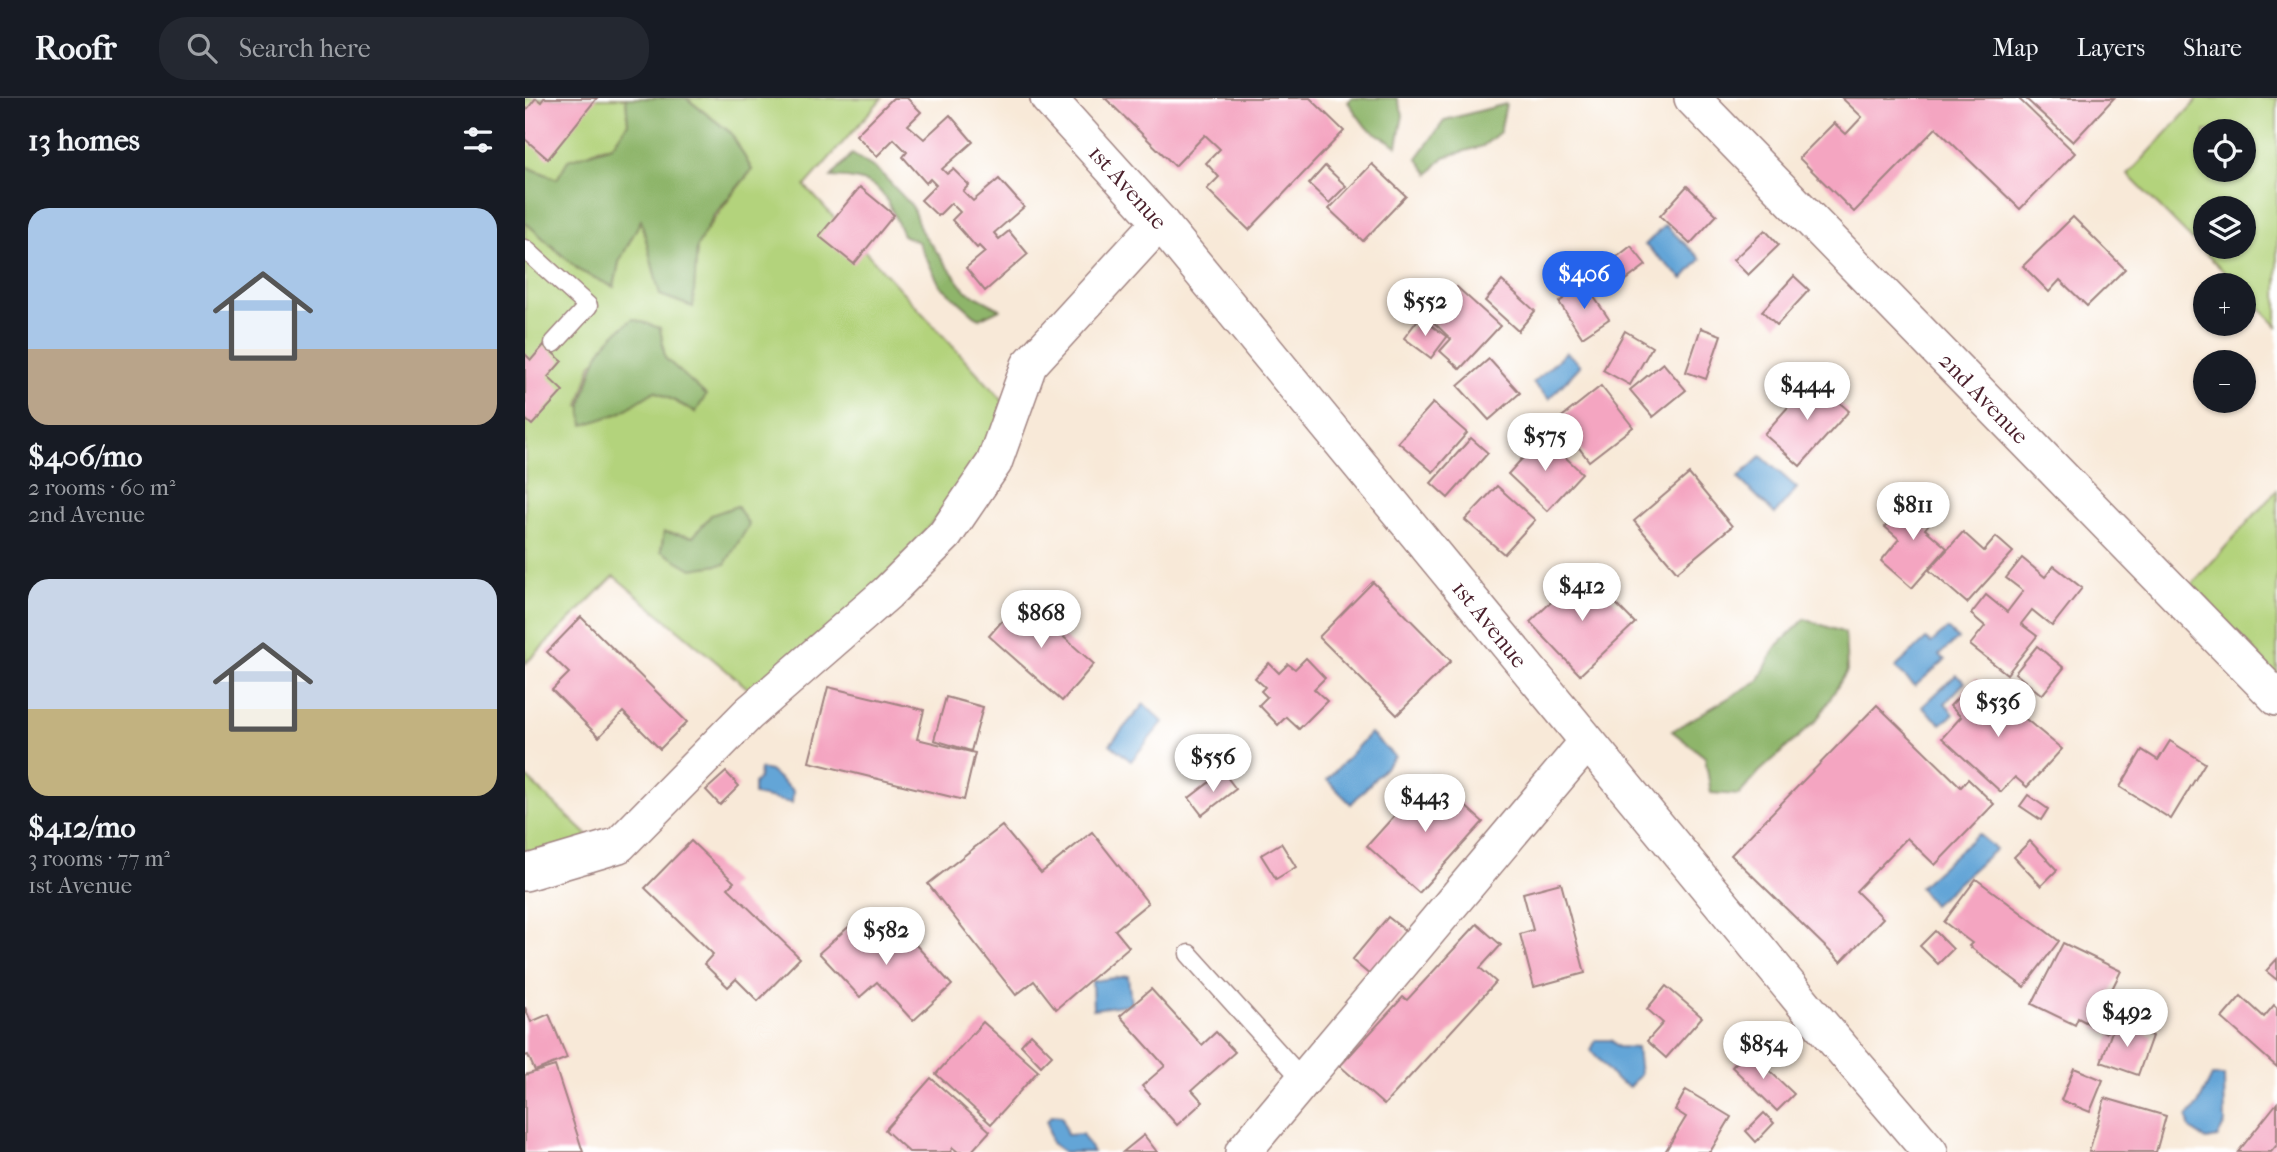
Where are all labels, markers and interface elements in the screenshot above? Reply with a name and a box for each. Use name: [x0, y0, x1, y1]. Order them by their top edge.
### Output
search box: [159, 17, 649, 80]
text: Roofr: [35, 29, 117, 68]
icon: search: [183, 29, 221, 67]
text: Search here: [239, 33, 371, 64]
text: Map: [1993, 34, 2039, 62]
text: Layers: [2077, 34, 2145, 62]
text: Share: [2183, 34, 2242, 62]
map controls: [2193, 119, 2256, 413]
button: locate: [2193, 119, 2256, 182]
icon: filters: [459, 121, 497, 159]
text: 13 homes: [28, 123, 140, 158]
street label: 1st Avenue: [1083, 140, 1172, 235]
button: layers: [2193, 196, 2256, 259]
pin: $406: [1543, 252, 1625, 311]
icon: home: [200, 253, 326, 379]
text: $406: [1558, 260, 1610, 287]
button: +: [2193, 273, 2256, 336]
pin: $552: [1384, 278, 1466, 338]
text: $552: [1403, 287, 1447, 314]
street label: 2nd Avenue: [1933, 347, 2034, 450]
button: −: [2193, 350, 2256, 413]
pin: $444: [1766, 362, 1848, 422]
text: $444: [1780, 371, 1834, 398]
pin: $575: [1504, 414, 1586, 473]
text: $575: [1523, 422, 1567, 449]
text: $406/mo: [28, 439, 142, 474]
text: 2 rooms · 60 m²: [28, 474, 175, 501]
pin: $811: [1872, 482, 1954, 542]
text: $811: [1893, 491, 1933, 518]
text: 2nd Avenue: [28, 501, 145, 528]
pin: $412: [1541, 564, 1623, 623]
text: $412: [1559, 572, 1605, 599]
street label: 1st Avenue: [1446, 575, 1533, 673]
pin: $868: [1000, 590, 1082, 650]
text: $868: [1017, 599, 1065, 626]
icon: home: [200, 624, 326, 750]
pin: $536: [1957, 680, 2039, 739]
text: $536: [1976, 688, 2020, 715]
pin: $556: [1172, 734, 1254, 794]
text: $556: [1191, 743, 1235, 770]
pin: $443: [1384, 774, 1466, 834]
text: $443: [1400, 783, 1450, 810]
text: $412/mo: [28, 810, 136, 845]
text: 3 rooms · 77 m²: [28, 845, 170, 872]
text: 1st Avenue: [28, 872, 132, 899]
pin: $582: [845, 908, 927, 967]
text: $582: [863, 916, 909, 943]
pin: $492: [2086, 990, 2168, 1049]
text: $492: [2102, 998, 2152, 1025]
pin: $854: [1722, 1021, 1804, 1081]
text: $854: [1739, 1030, 1787, 1057]

